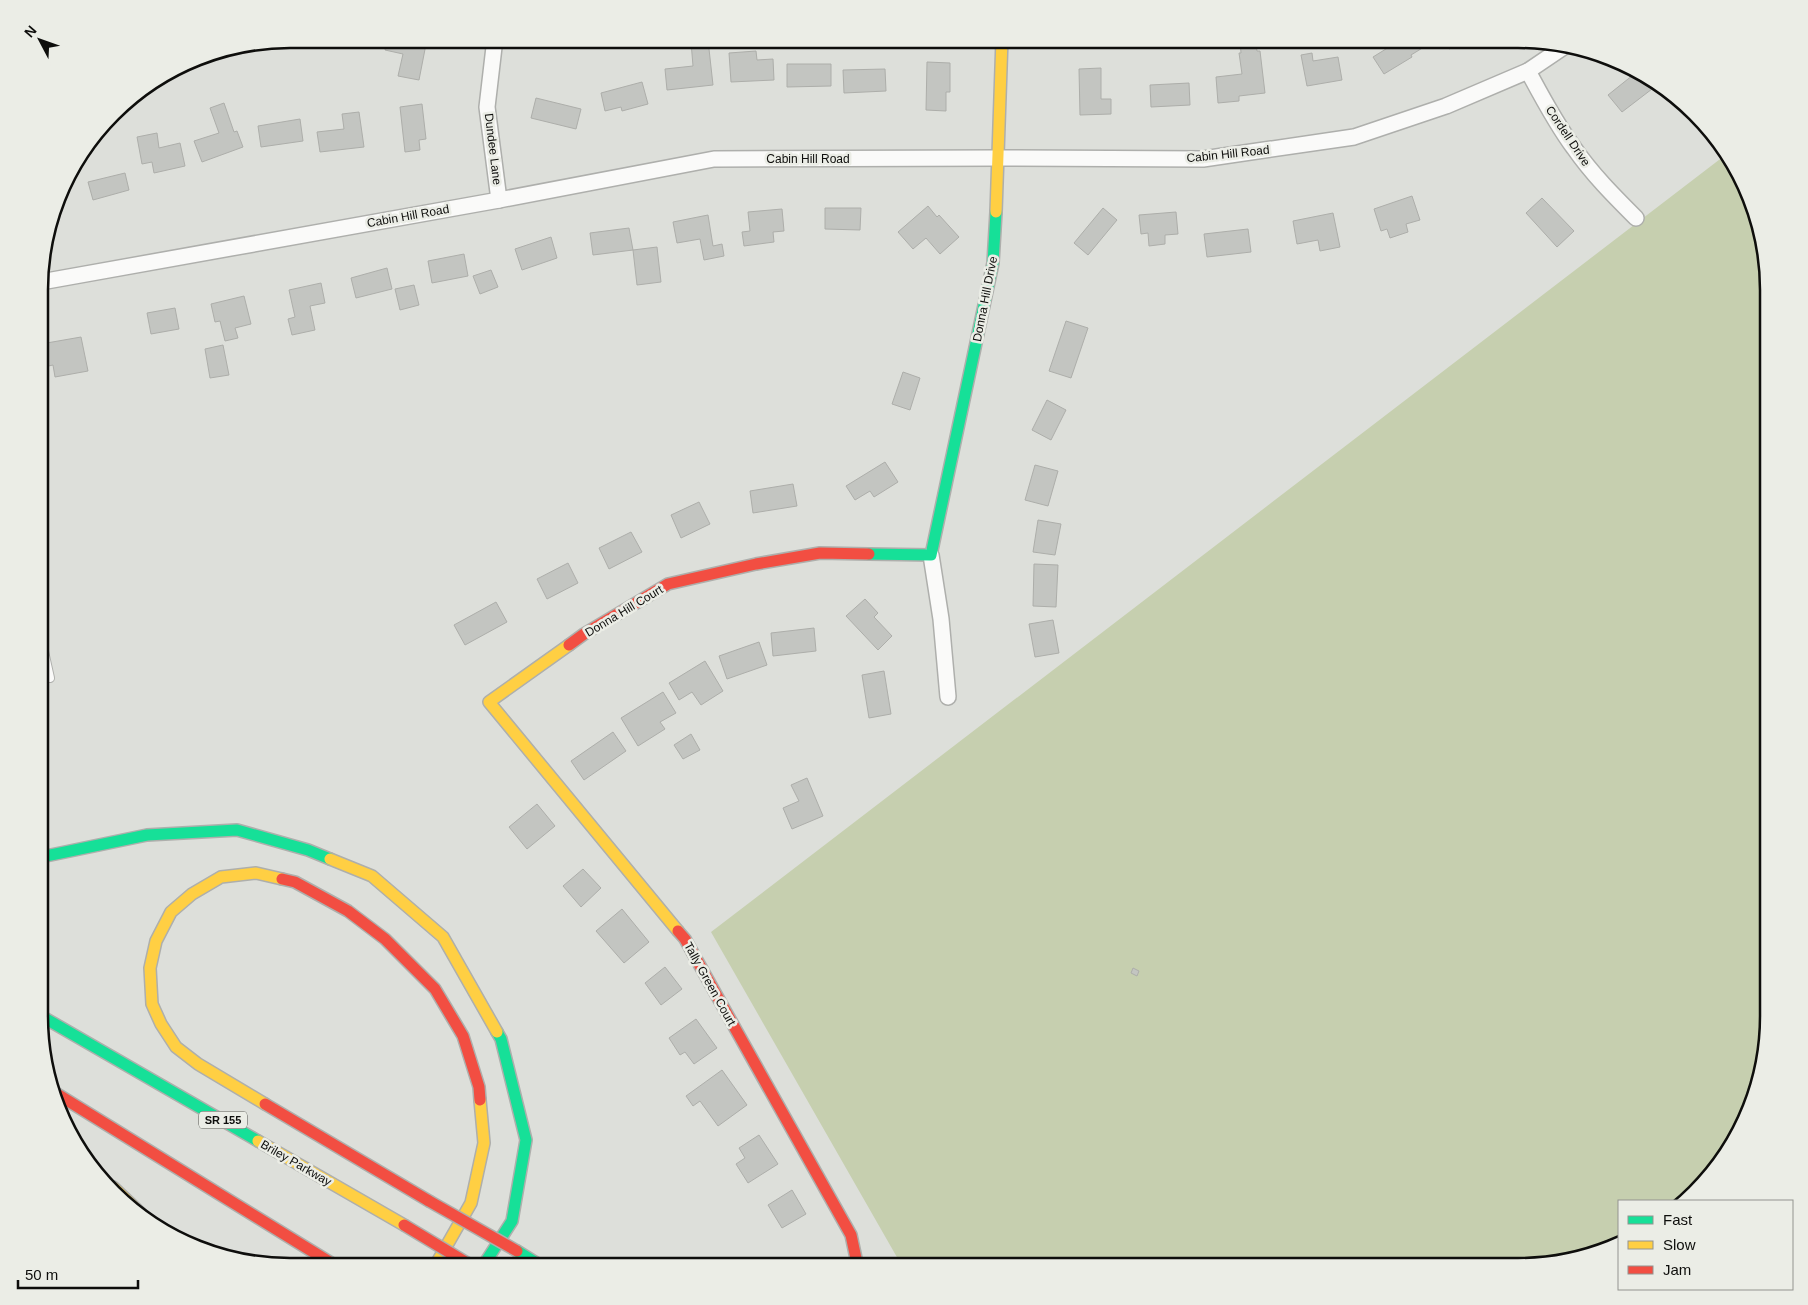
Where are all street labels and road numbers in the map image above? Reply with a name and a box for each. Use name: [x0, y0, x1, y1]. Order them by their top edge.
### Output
street label: Cordell Drive: [1543, 103, 1593, 169]
street label: Dundee Lane: [482, 112, 504, 186]
street label: Cabin Hill Road: [1186, 143, 1270, 165]
street label: Cabin Hill Road: [766, 152, 850, 166]
street label: Cabin Hill Road: [366, 202, 450, 230]
street label: Donna Hill Drive: [970, 255, 1000, 343]
street label: Donna Hill Court: [583, 582, 666, 640]
street label: Tally Green Court: [681, 940, 739, 1029]
road number: SR 155: [199, 1112, 247, 1128]
street label: Briley Parkway: [258, 1137, 334, 1189]

